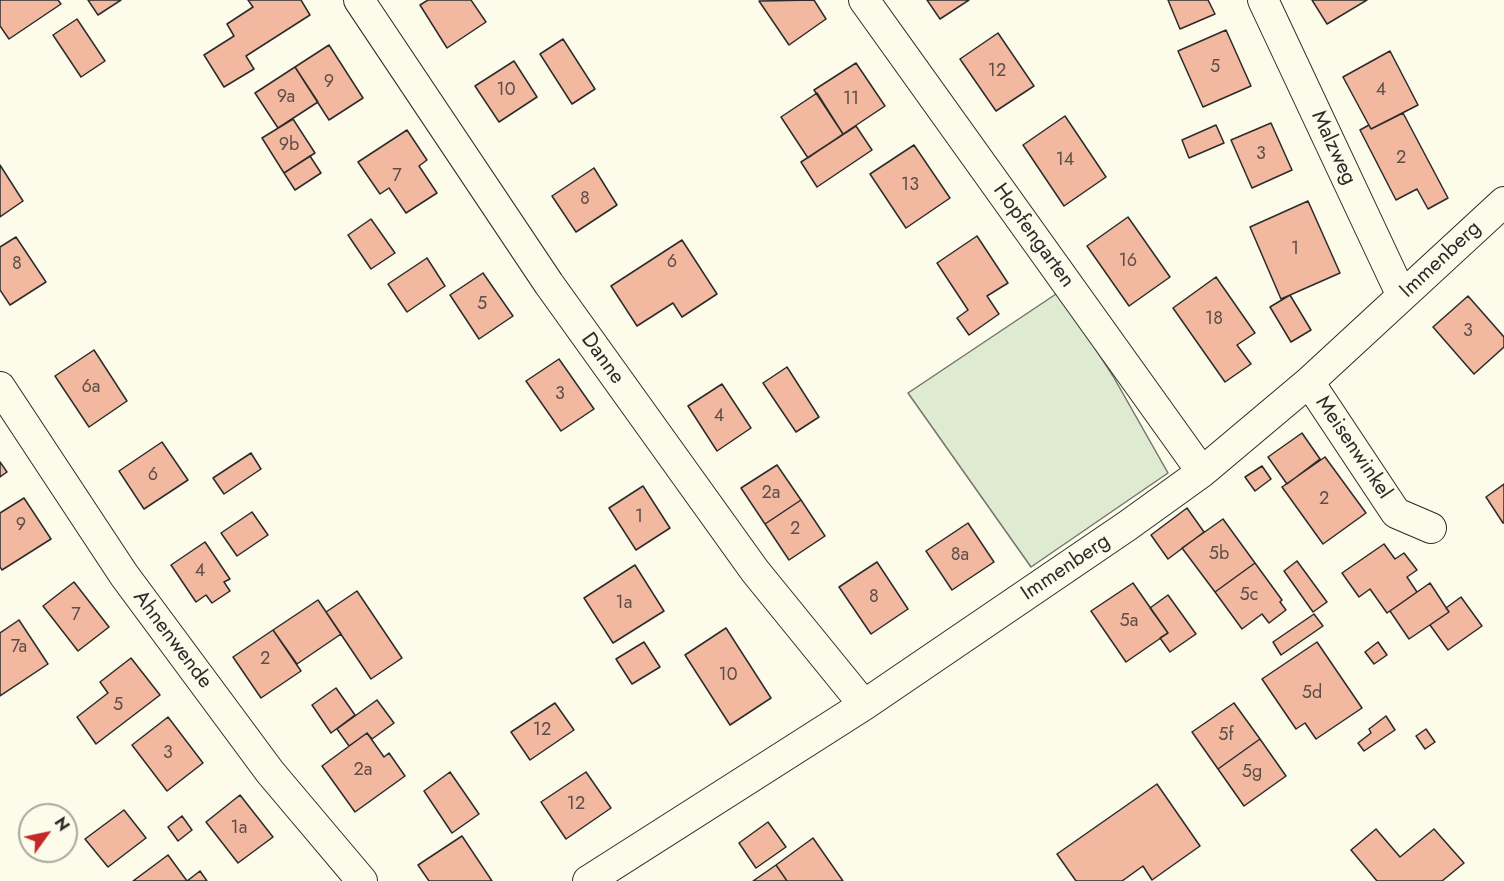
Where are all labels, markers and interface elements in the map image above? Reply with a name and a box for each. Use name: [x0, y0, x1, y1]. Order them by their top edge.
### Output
house number: 5: [1210, 57, 1220, 79]
house number: 12: [988, 61, 1006, 83]
house number: 9: [324, 72, 334, 94]
house number: 10: [497, 80, 515, 102]
house number: 4: [1376, 80, 1386, 102]
house number: 9a: [277, 87, 295, 109]
house number: 11: [843, 89, 859, 111]
street label: Malzweg: [1305, 107, 1361, 189]
house number: 9b: [279, 135, 299, 157]
house number: 3: [1256, 144, 1266, 166]
house number: 2: [1396, 148, 1406, 170]
house number: 14: [1056, 150, 1074, 172]
house number: 7: [392, 166, 402, 188]
house number: 13: [901, 175, 919, 197]
street label: Hopfengarten: [987, 179, 1079, 293]
house number: 8: [580, 189, 590, 211]
street label: Immenberg: [1395, 216, 1487, 304]
house number: 1: [1291, 239, 1299, 261]
house number: 16: [1119, 251, 1137, 273]
house number: 6: [667, 252, 677, 274]
house number: 8: [12, 254, 22, 276]
house number: 5: [477, 294, 487, 316]
house number: 18: [1205, 309, 1223, 331]
house number: 3: [1463, 321, 1473, 343]
street label: Danne: [575, 328, 629, 390]
house number: 6a: [81, 377, 101, 399]
house number: 3: [555, 384, 565, 406]
street label: Meisenwinkel: [1309, 392, 1397, 504]
house number: 4: [714, 406, 724, 428]
house number: 6: [148, 465, 158, 487]
house number: 2a: [762, 483, 780, 505]
house number: 2: [1319, 489, 1329, 511]
house number: 1: [635, 507, 643, 529]
house number: 9: [16, 515, 26, 537]
house number: 2: [790, 519, 800, 541]
street label: Immenberg: [1017, 529, 1115, 607]
house number: 5b: [1209, 544, 1229, 566]
house number: 8a: [951, 545, 969, 567]
house number: 4: [195, 561, 205, 583]
house number: 5c: [1240, 585, 1258, 607]
street label: Ahnenwende: [127, 586, 217, 694]
house number: 8: [869, 587, 879, 609]
house number: 1a: [616, 593, 632, 615]
house number: 7: [71, 605, 81, 627]
house number: 5a: [1120, 611, 1138, 633]
house number: 7a: [11, 637, 27, 659]
house number: 2: [260, 649, 270, 671]
house number: 10: [719, 665, 737, 687]
house number: 5d: [1302, 683, 1322, 705]
house number: 5: [113, 695, 123, 717]
house number: 12: [533, 720, 551, 742]
house number: 5f: [1218, 725, 1234, 747]
house number: 3: [163, 743, 173, 765]
house number: 2a: [354, 760, 372, 782]
house number: 5g: [1242, 762, 1262, 784]
house number: 12: [567, 794, 585, 816]
north arrow: [18, 803, 78, 863]
text: N: [49, 812, 75, 836]
house number: 1a: [231, 818, 247, 840]

